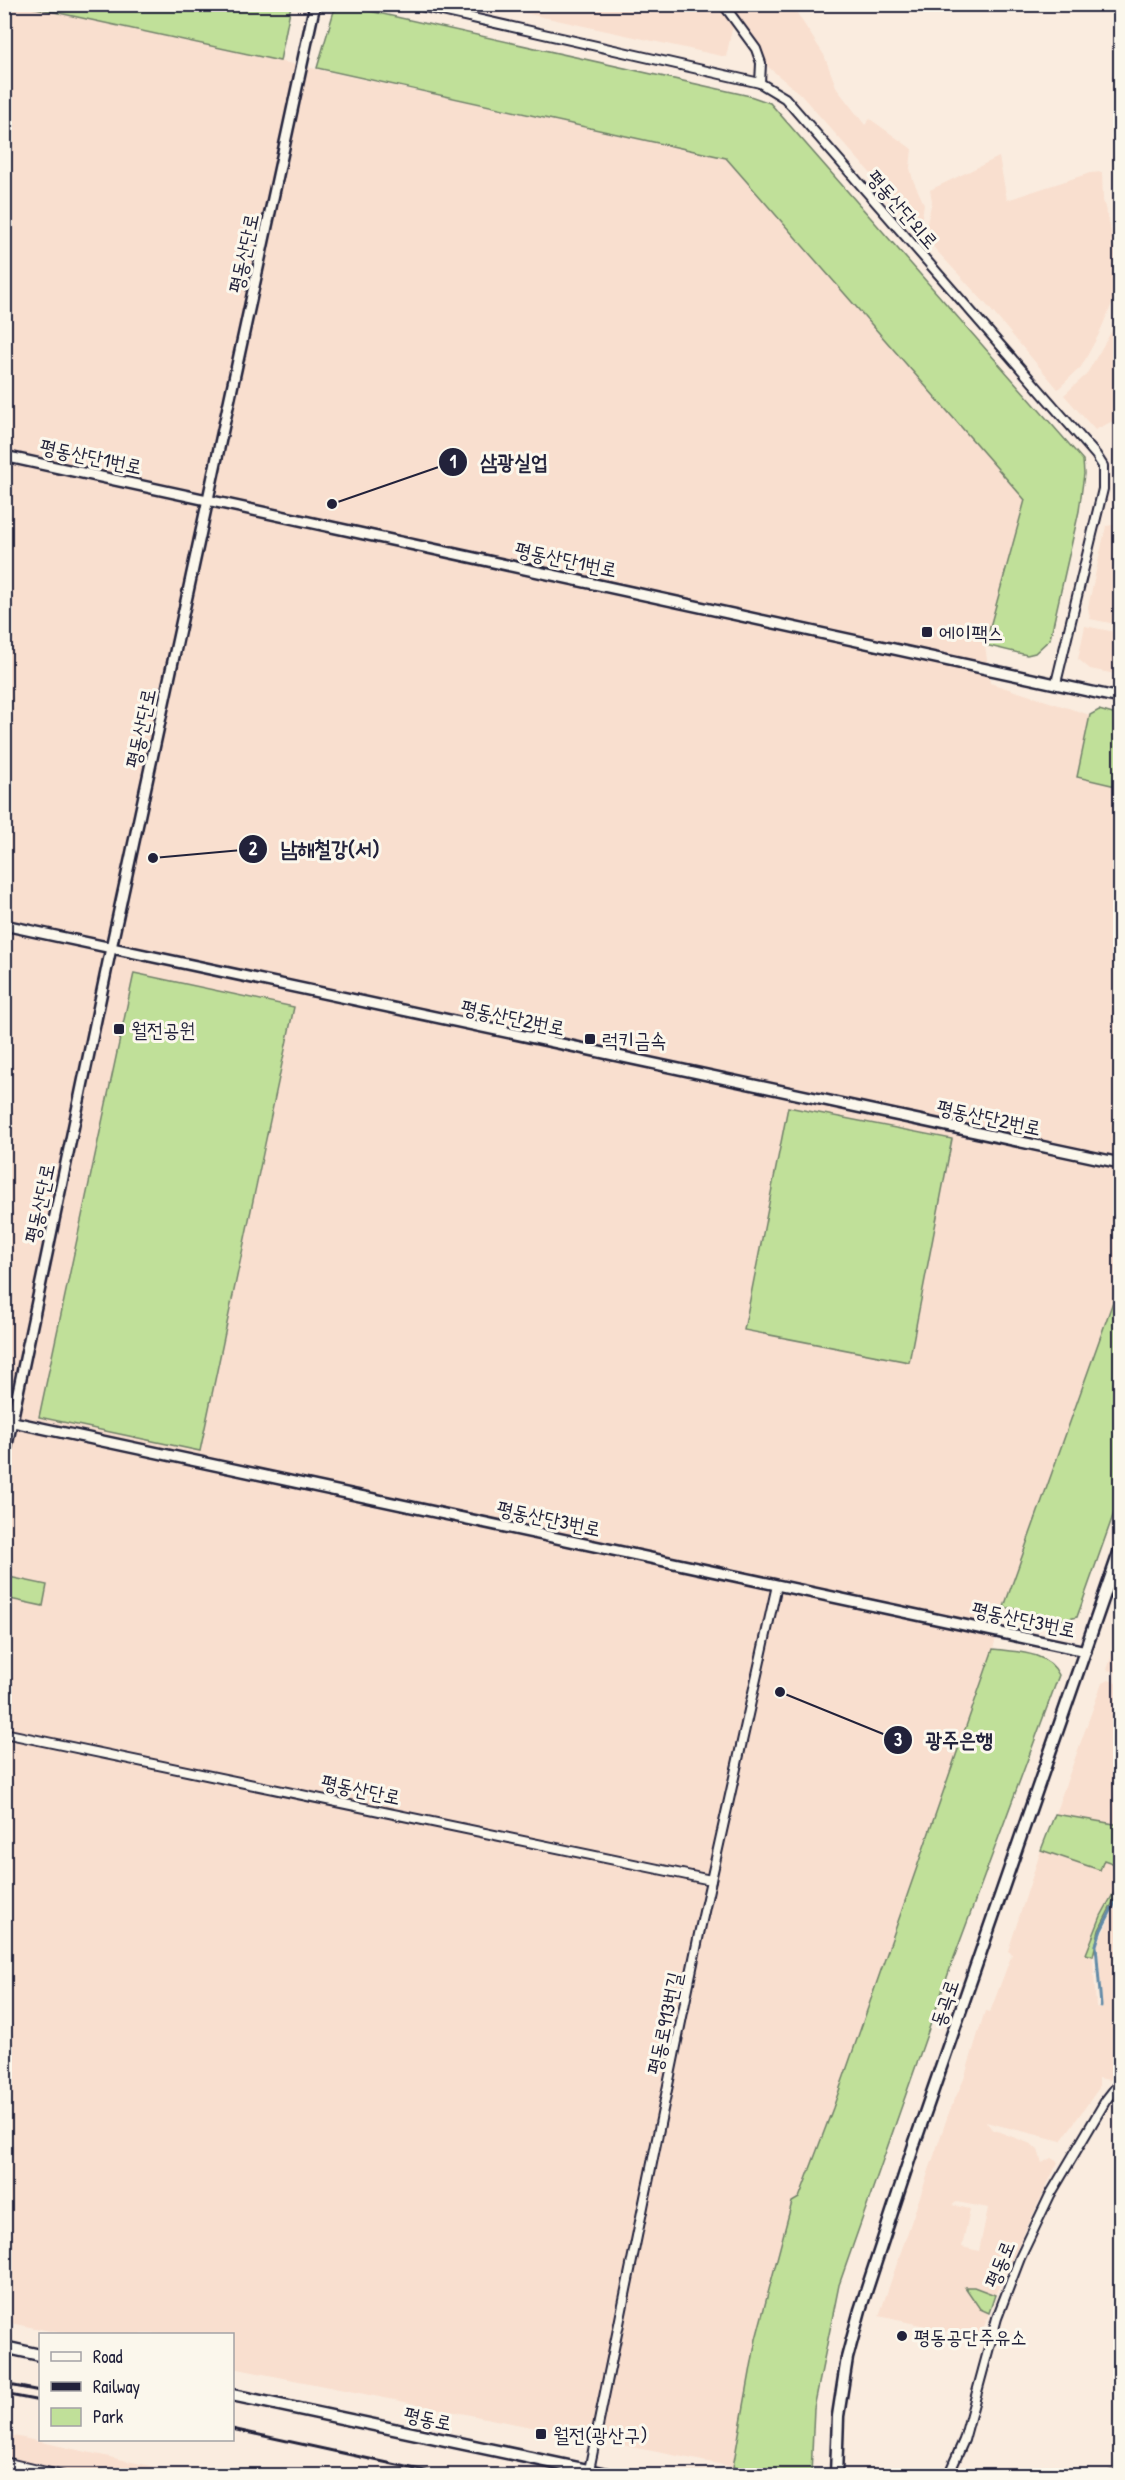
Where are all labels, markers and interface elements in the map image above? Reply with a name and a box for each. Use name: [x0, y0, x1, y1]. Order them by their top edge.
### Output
street label: 평동산단외로: [861, 164, 945, 254]
street label: 평동산단로: [221, 211, 265, 295]
street label: 평동산단1번로: [37, 432, 145, 480]
callout: 삼광실업: [438, 442, 559, 481]
text: 삼광실업: [480, 447, 548, 476]
text: 1: [450, 449, 457, 474]
street label: 평동산단1번로: [512, 535, 620, 583]
place label: 에이팩스: [939, 619, 1003, 646]
marker: 에이팩스: [920, 625, 934, 639]
street label: 평동산단로: [118, 686, 162, 770]
callout: 남해철강(서): [238, 829, 392, 868]
text: 남해철강(서): [280, 834, 380, 863]
text: 2: [249, 836, 258, 861]
street label: 평동산단2번로: [458, 993, 568, 1041]
place label: 월전공원: [131, 1016, 195, 1043]
marker: 월전공원: [112, 1022, 126, 1036]
place label: 럭키금속: [602, 1026, 666, 1053]
marker: 럭키금속: [583, 1032, 597, 1046]
street label: 평동산단2번로: [934, 1093, 1044, 1141]
street label: 평동산단로: [17, 1161, 61, 1245]
street label: 평동산단3번로: [495, 1494, 603, 1542]
street label: 평동산단3번로: [970, 1595, 1078, 1643]
callout: 광주은행: [883, 1721, 1005, 1760]
text: 광주은행: [925, 1725, 993, 1754]
text: 3: [894, 1727, 902, 1752]
street label: 평동산단로: [319, 1767, 403, 1811]
street label: 평동로913번길: [640, 1969, 688, 2077]
street label: 동곡로: [923, 1976, 965, 2030]
street label: 평동로: [977, 2237, 1021, 2291]
place label: 평동공단주유소: [914, 2323, 1027, 2350]
marker: 평동공단주유소: [895, 2329, 909, 2343]
legend: [39, 2333, 234, 2441]
text: Road: [93, 2344, 123, 2369]
text: Railway: [93, 2374, 140, 2399]
street label: 평동로: [402, 2400, 454, 2436]
text: Park: [93, 2404, 124, 2429]
place label: 월전(광산구): [553, 2421, 647, 2448]
marker: 월전(광산구): [534, 2427, 548, 2441]

